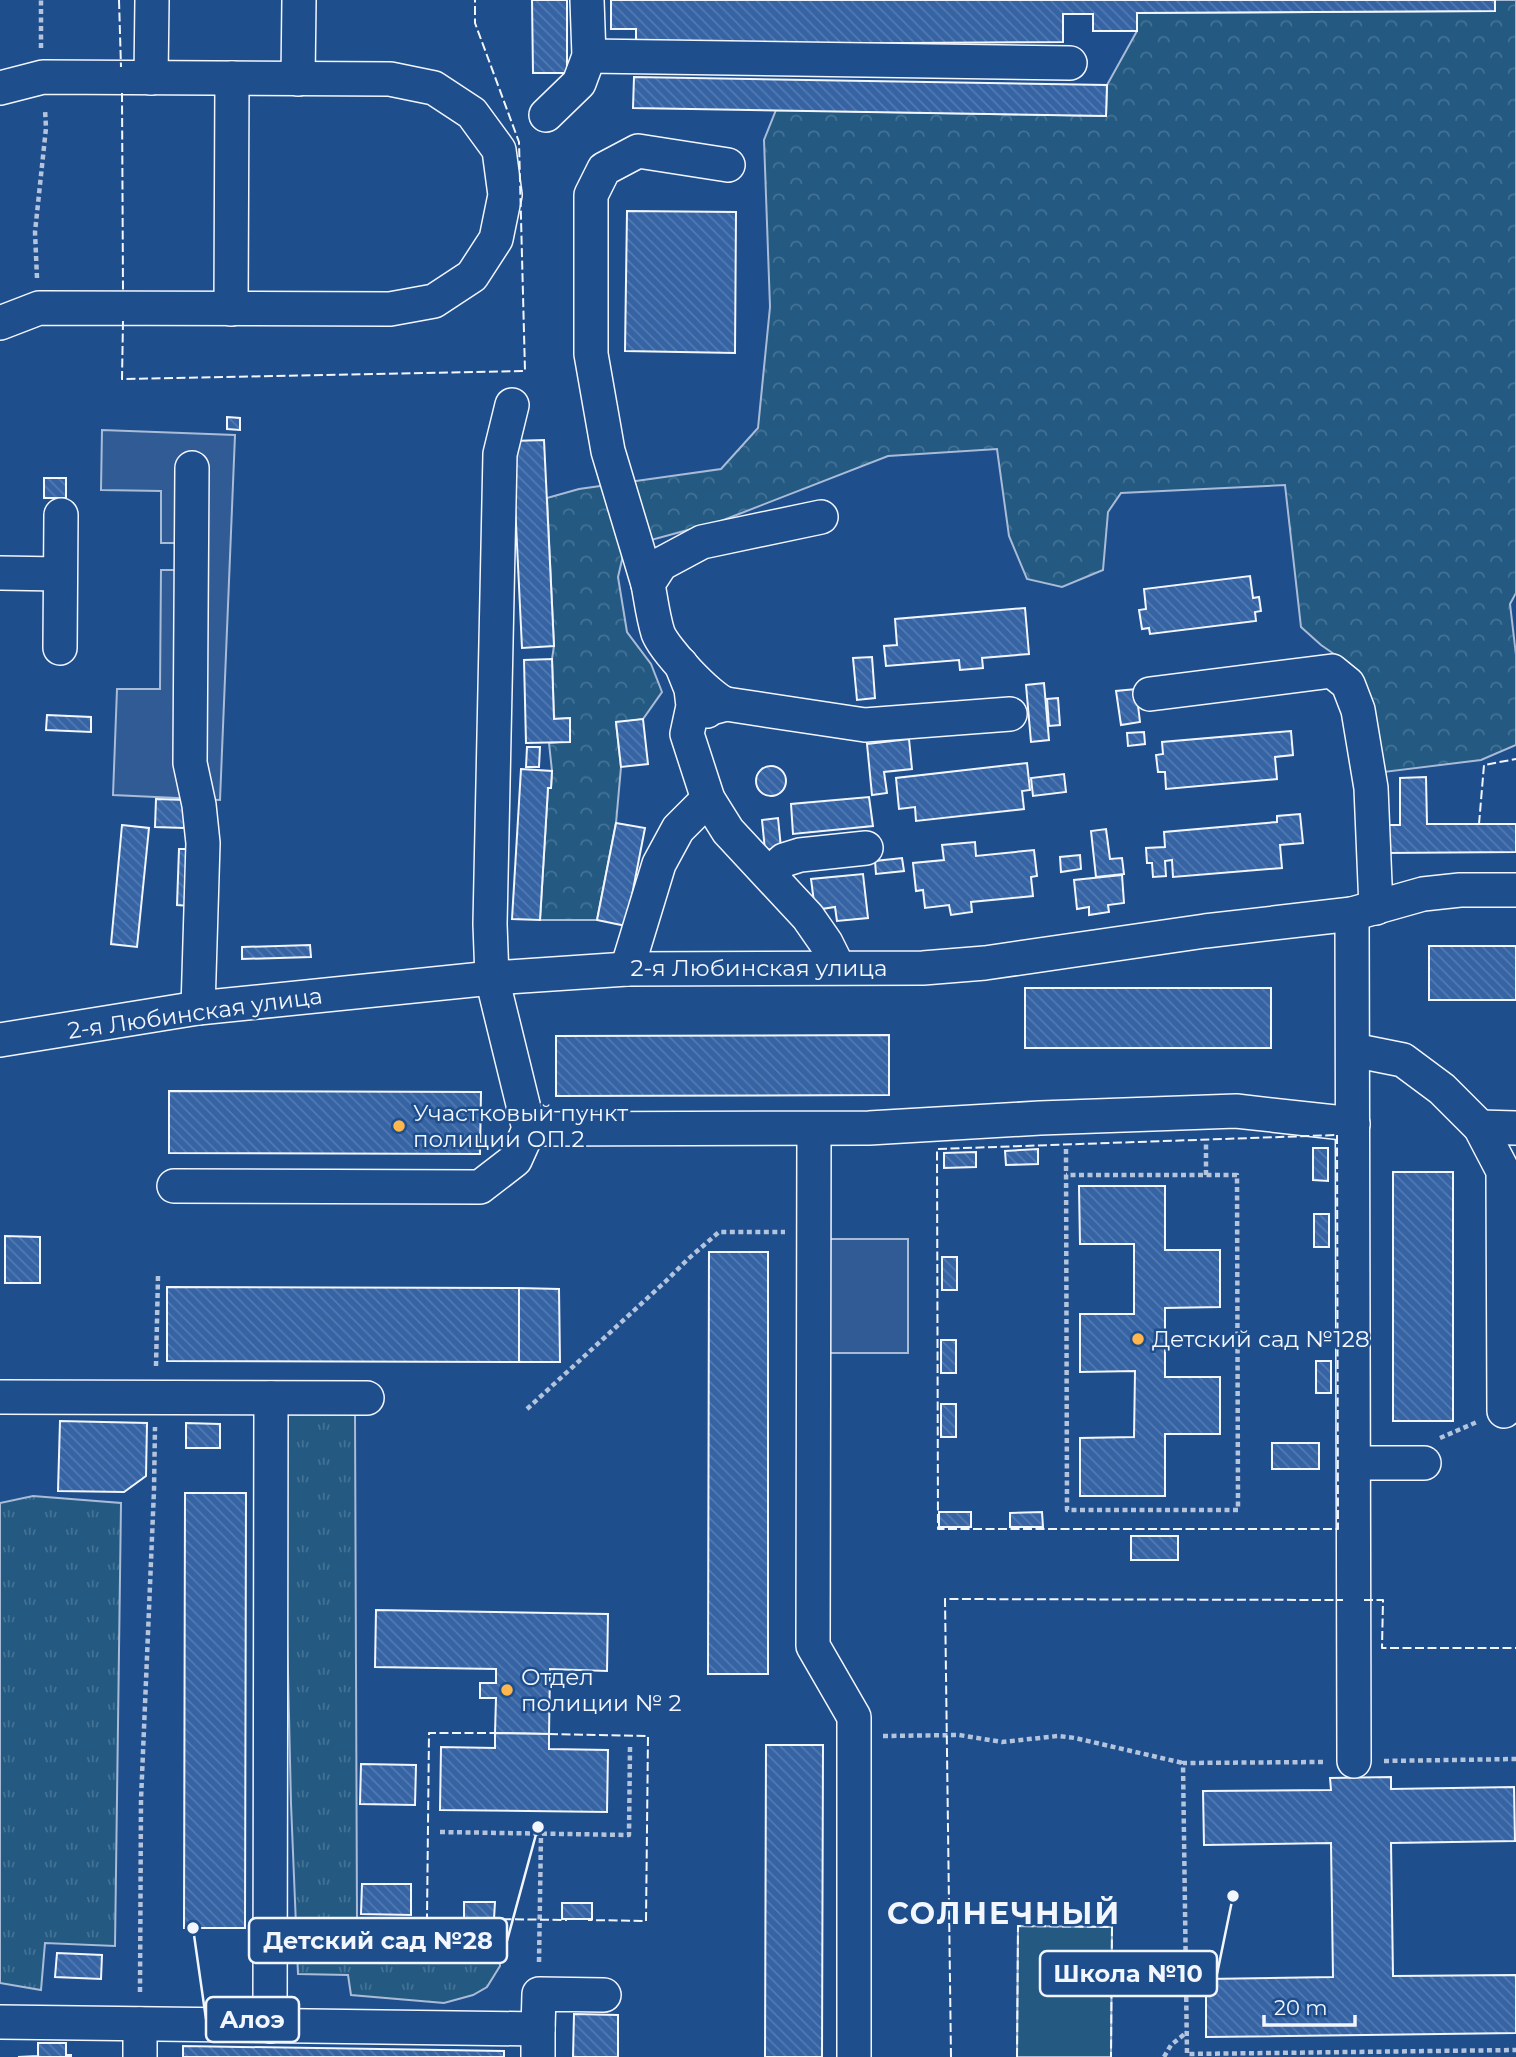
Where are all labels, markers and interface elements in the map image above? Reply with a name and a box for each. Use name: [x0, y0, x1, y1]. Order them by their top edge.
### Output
street label: 2-я Любинская улица: [631, 954, 887, 982]
street label: 2-я Любинская улица: [66, 981, 324, 1045]
place label: Участковый пункт полиции ОП 2: [413, 1099, 628, 1153]
marker: Участковый пункт полиции ОП 2: [391, 1118, 407, 1134]
place label: Детский сад №128: [1152, 1325, 1370, 1353]
marker: Детский сад №128: [1130, 1331, 1146, 1347]
place label: Отдел полиции № 2: [521, 1663, 682, 1717]
marker: Отдел полиции № 2: [499, 1682, 515, 1698]
district label: СОЛНЕЧНЫЙ: [887, 1895, 1121, 1932]
callout: Детский сад №28: [249, 1918, 507, 1963]
text: Детский сад №28: [263, 1926, 493, 1955]
callout: Школа №10: [1040, 1951, 1217, 1996]
text: Школа №10: [1053, 1959, 1203, 1988]
scale bar: [1264, 1983, 1355, 2027]
text: 20 m: [1274, 1995, 1328, 2020]
callout: Алоэ: [206, 1997, 299, 2042]
text: Алоэ: [219, 2005, 285, 2034]

